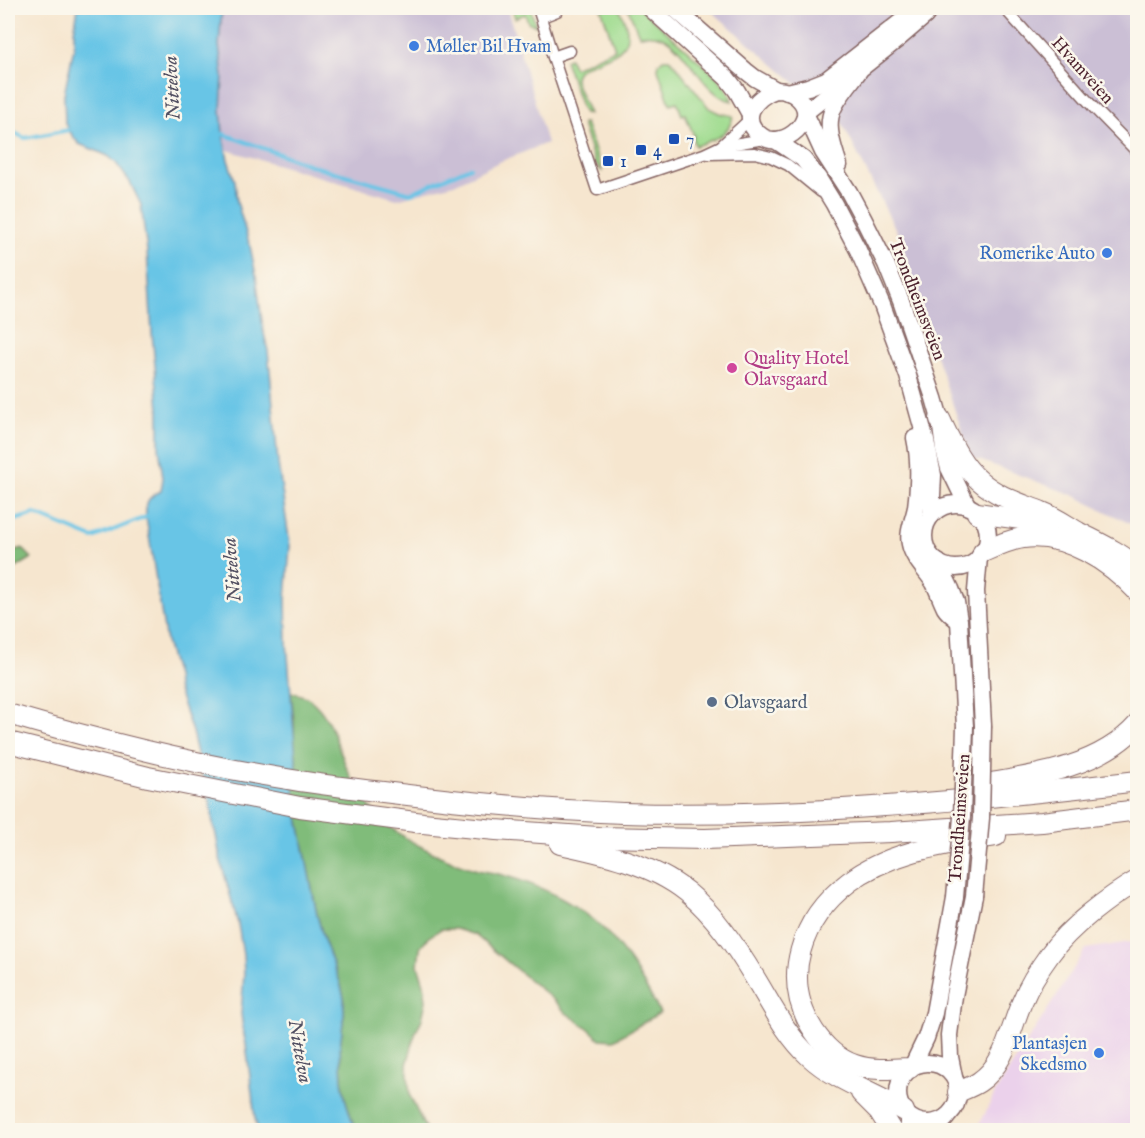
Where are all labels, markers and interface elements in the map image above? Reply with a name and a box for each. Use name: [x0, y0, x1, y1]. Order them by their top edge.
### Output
street label: Hvamveien: [1045, 32, 1119, 110]
place label: Møller Bil Hvam: [426, 36, 551, 59]
marker: Møller Bil Hvam: [407, 39, 421, 53]
water label: Nittelva: [158, 55, 187, 121]
place label: 7: [686, 129, 694, 152]
marker: 7: [667, 132, 681, 146]
place label: 4: [653, 140, 662, 163]
marker: 4: [634, 143, 648, 157]
place label: 1: [620, 151, 627, 174]
marker: 1: [601, 154, 615, 168]
street label: Trondheimsveien: [883, 235, 951, 364]
place label: Romerike Auto: [979, 243, 1095, 266]
marker: Romerike Auto: [1100, 246, 1114, 260]
place label: Quality Hotel Olavsgaard: [744, 348, 849, 392]
marker: Quality Hotel Olavsgaard: [725, 361, 739, 375]
water label: Nittelva: [217, 537, 248, 603]
place label: Olavsgaard: [724, 692, 808, 715]
marker: Olavsgaard: [705, 695, 719, 709]
street label: Trondheimsveien: [945, 753, 976, 883]
water label: Nittelva: [282, 1017, 317, 1085]
place label: Plantasjen Skedsmo: [1012, 1033, 1087, 1077]
marker: Plantasjen Skedsmo: [1092, 1046, 1106, 1060]

